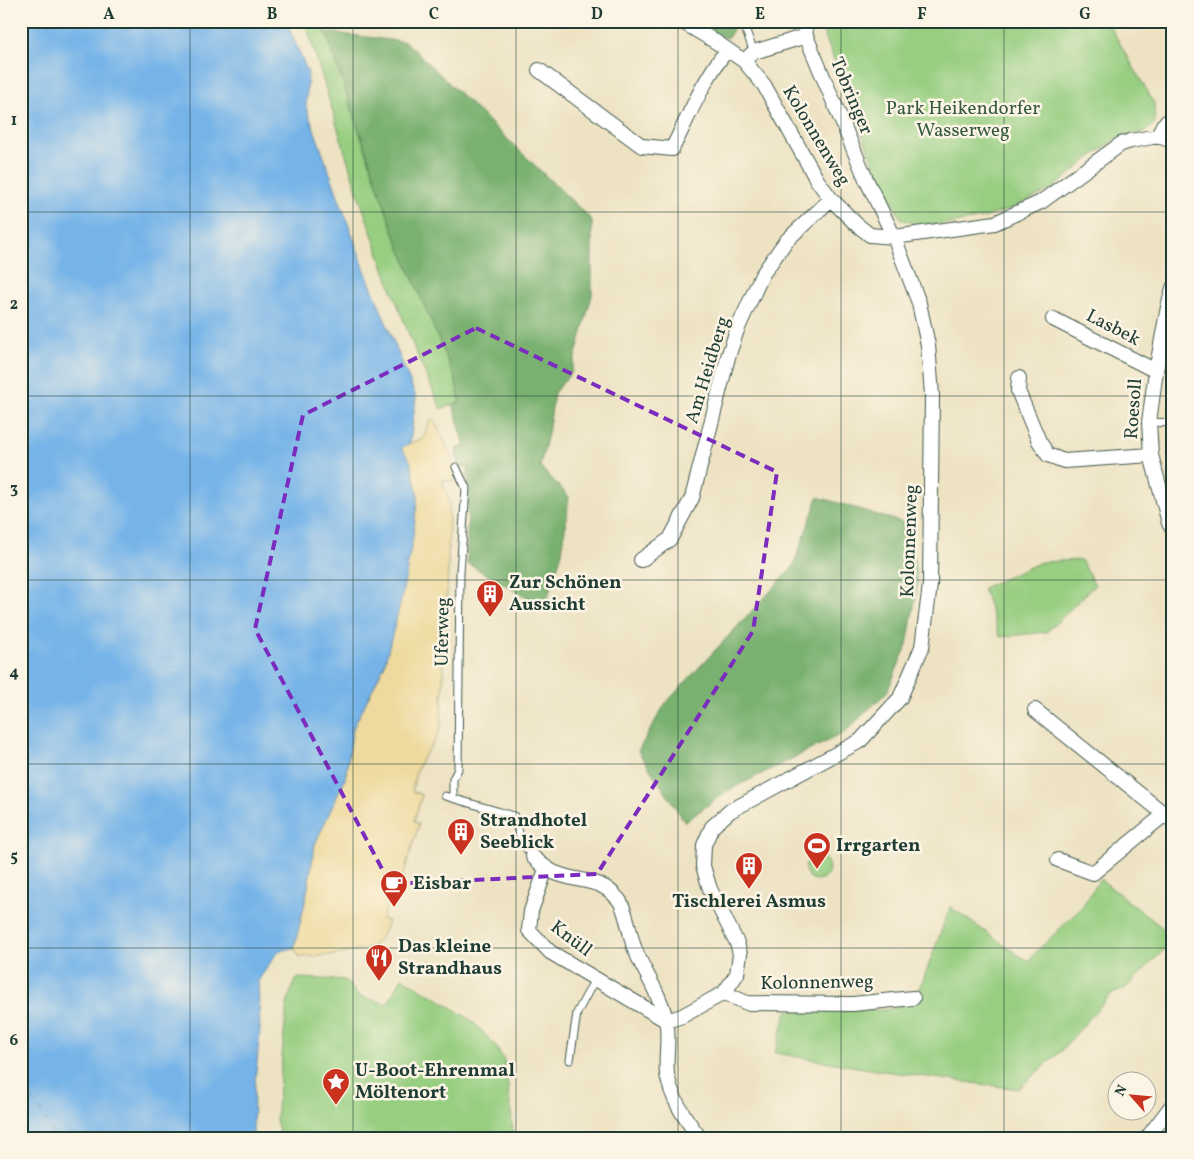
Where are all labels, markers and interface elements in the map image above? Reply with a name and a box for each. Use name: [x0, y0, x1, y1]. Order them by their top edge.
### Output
text: A: [103, 4, 115, 26]
text: B: [267, 4, 278, 26]
text: C: [429, 4, 439, 26]
text: D: [591, 4, 603, 26]
text: E: [755, 4, 765, 26]
text: F: [917, 4, 927, 26]
text: G: [1079, 4, 1091, 26]
street label: Tobringer: [823, 53, 879, 139]
street label: Kolonnenweg: [776, 81, 856, 191]
park label: Park Heikendorfer Wasserweg: [886, 96, 1040, 144]
text: 1: [11, 110, 17, 132]
text: 2: [10, 294, 18, 316]
street label: Lasbek: [1081, 303, 1145, 353]
street label: Am Heidberg: [679, 313, 737, 427]
street label: Roesoll: [1119, 377, 1149, 440]
text: 3: [10, 478, 18, 500]
street label: Kolonnenweg: [895, 484, 925, 598]
place label: Zur Schönen Aussicht: [509, 570, 622, 618]
building icon: Zur Schönen Aussicht: [475, 579, 505, 618]
street label: Uferweg: [429, 597, 457, 667]
text: 4: [9, 662, 19, 684]
place label: Strandhotel Seeblick: [480, 808, 587, 856]
building icon: Strandhotel Seeblick: [446, 817, 476, 856]
sports icon: Irrgarten: [802, 831, 832, 870]
place label: Irrgarten: [836, 833, 920, 859]
text: 5: [10, 846, 18, 868]
building icon: Tischlerei Asmus: [734, 851, 764, 890]
cafe icon: Eisbar: [379, 869, 409, 908]
place label: Eisbar: [413, 871, 471, 897]
place label: Tischlerei Asmus: [672, 889, 826, 915]
street label: Knüll: [545, 915, 598, 964]
place label: Das kleine Strandhaus: [398, 934, 502, 982]
restaurant icon: Das kleine Strandhaus: [364, 943, 394, 982]
street label: Kolonnenweg: [760, 969, 874, 997]
text: 6: [10, 1030, 19, 1052]
place label: U-Boot-Ehrenmal Möltenort: [355, 1058, 515, 1106]
place icon: U-Boot-Ehrenmal Möltenort: [321, 1067, 351, 1106]
north arrow: [1106, 1072, 1156, 1122]
text: N: [1111, 1082, 1133, 1100]

